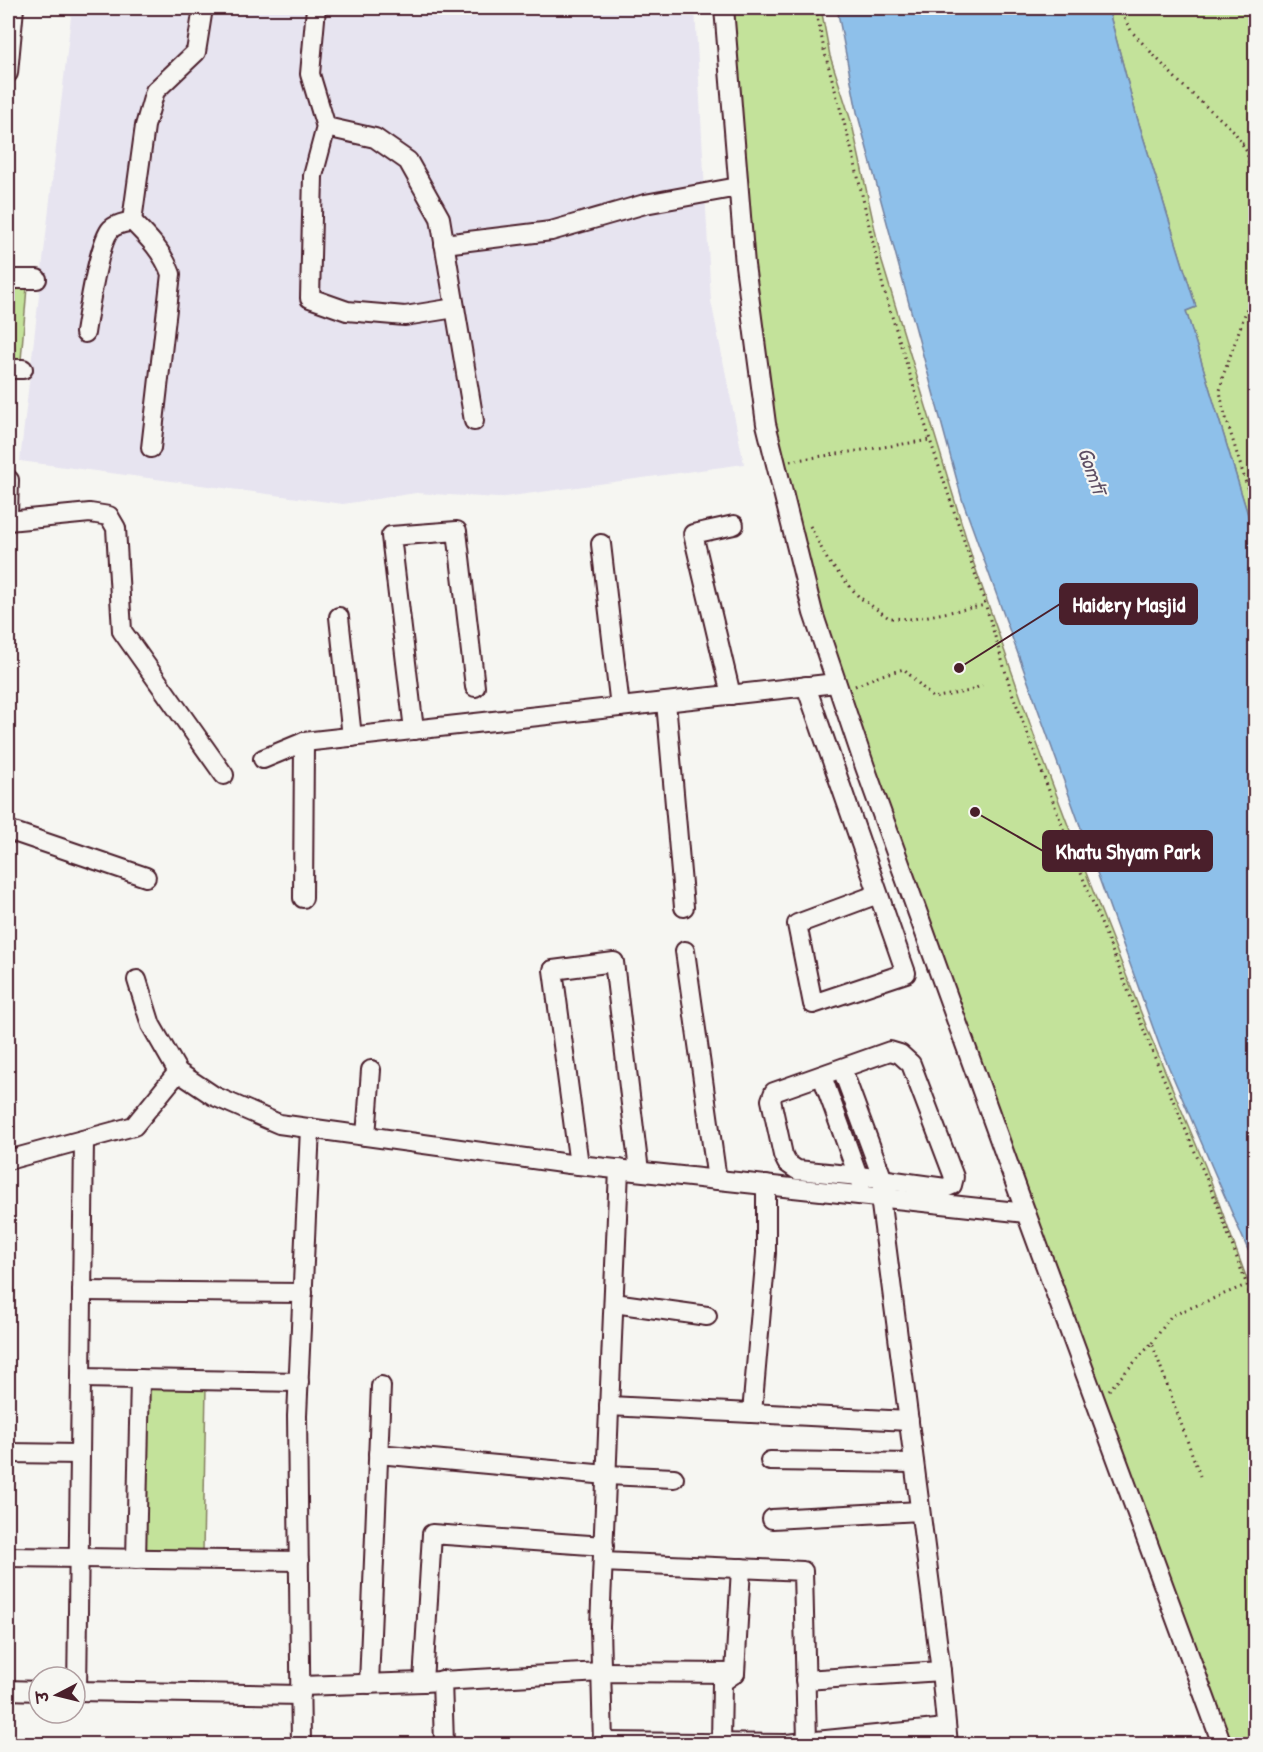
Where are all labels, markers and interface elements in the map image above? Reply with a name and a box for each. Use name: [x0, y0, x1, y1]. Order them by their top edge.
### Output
water label: Gomtī: [1071, 443, 1117, 502]
callout: Haidery Masjid: [1060, 584, 1197, 624]
text: Haidery Masjid: [1073, 589, 1186, 620]
callout: Khatu Shyam Park: [1043, 831, 1212, 871]
text: Khatu Shyam Park: [1056, 836, 1201, 867]
north arrow: [27, 1665, 87, 1725]
text: उ: [30, 1689, 54, 1705]

